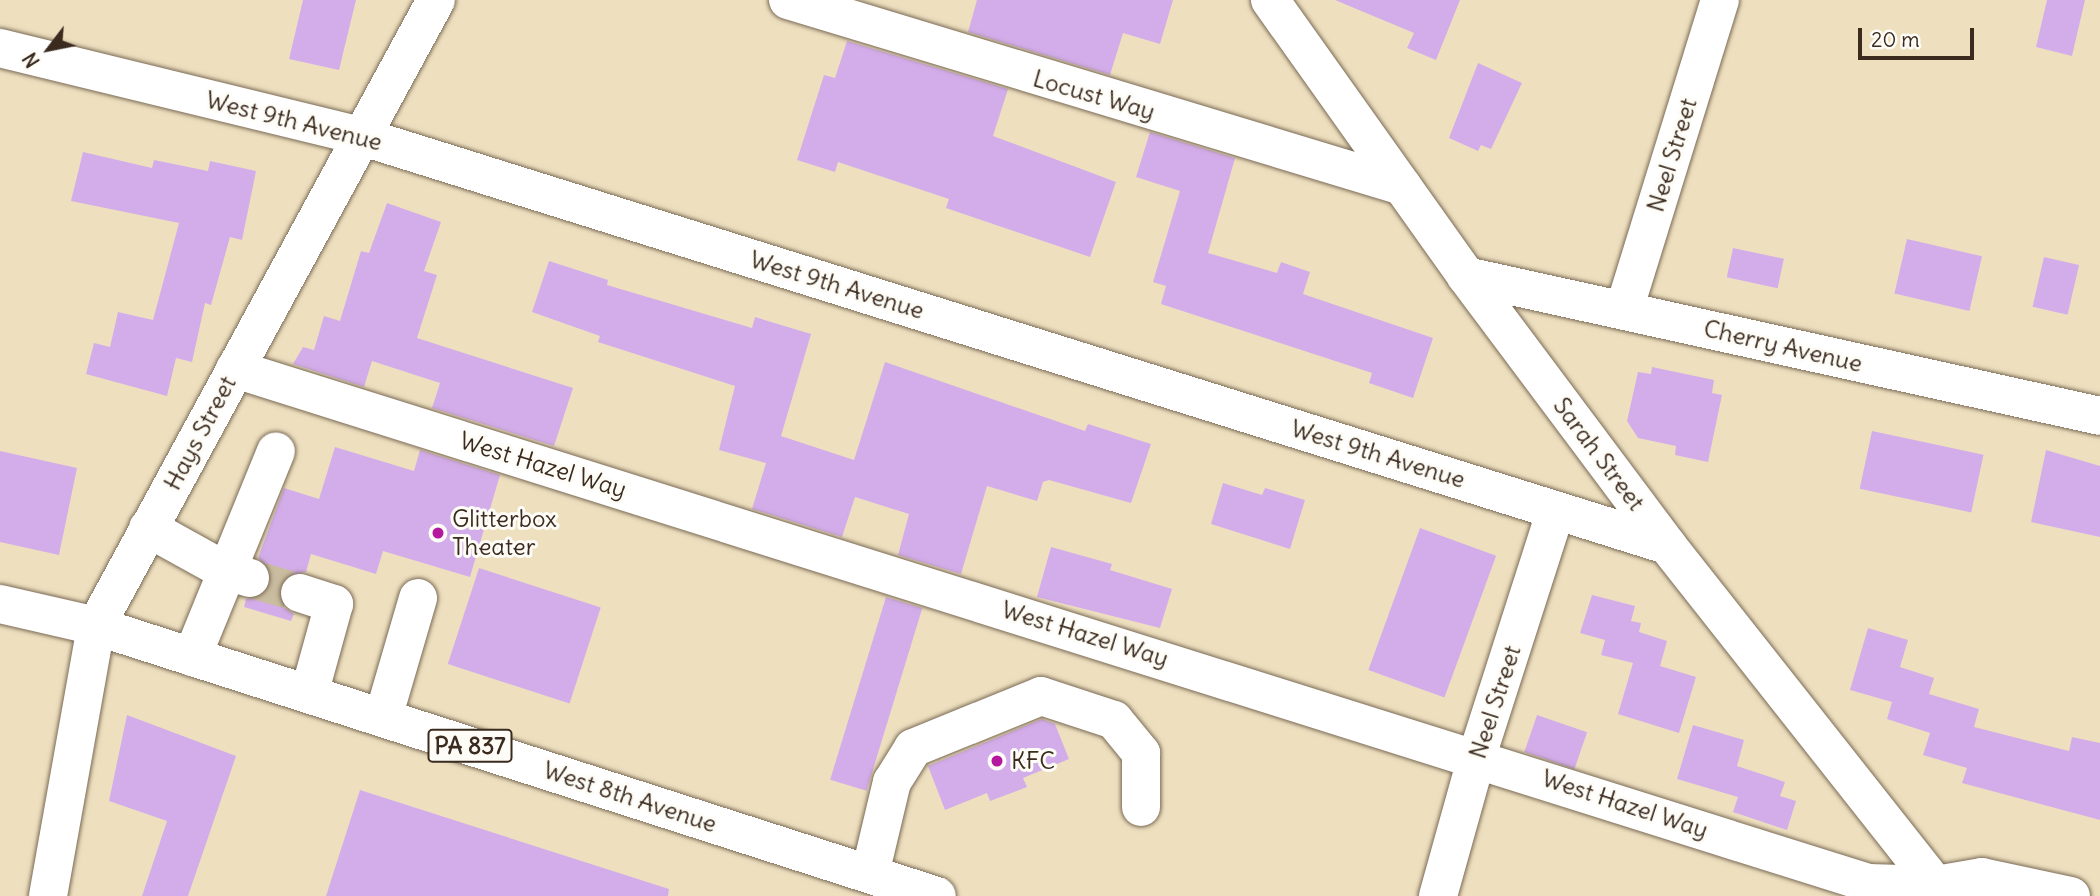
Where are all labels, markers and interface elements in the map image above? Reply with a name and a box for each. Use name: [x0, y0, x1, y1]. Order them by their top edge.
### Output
north arrow: [14, 14, 84, 84]
scale bar: [1862, 14, 1978, 58]
text: 20 m: [1871, 26, 1920, 53]
text: N: [18, 48, 45, 72]
street label: Locust Way: [1030, 64, 1158, 126]
street label: West 9th Avenue: [203, 85, 385, 157]
street label: Neel Street: [1641, 95, 1703, 215]
street label: West 9th Avenue: [746, 245, 928, 325]
street label: Cherry Avenue: [1701, 314, 1865, 378]
street label: Hays Street: [158, 371, 242, 495]
street label: Sarah Street: [1547, 392, 1651, 516]
street label: West 9th Avenue: [1287, 414, 1469, 494]
street label: West Hazel Way: [456, 426, 630, 504]
place label: Glitterbox Theater: [452, 505, 557, 561]
marker: Glitterbox Theater: [430, 525, 446, 541]
street label: West Hazel Way: [998, 595, 1172, 673]
street label: Neel Street: [1463, 642, 1527, 762]
road number: PA 837: [426, 726, 514, 766]
place label: KFC: [1011, 747, 1055, 775]
marker: KFC: [989, 753, 1005, 769]
street label: West 8th Avenue: [540, 755, 720, 839]
street label: West Hazel Way: [1538, 764, 1712, 844]

